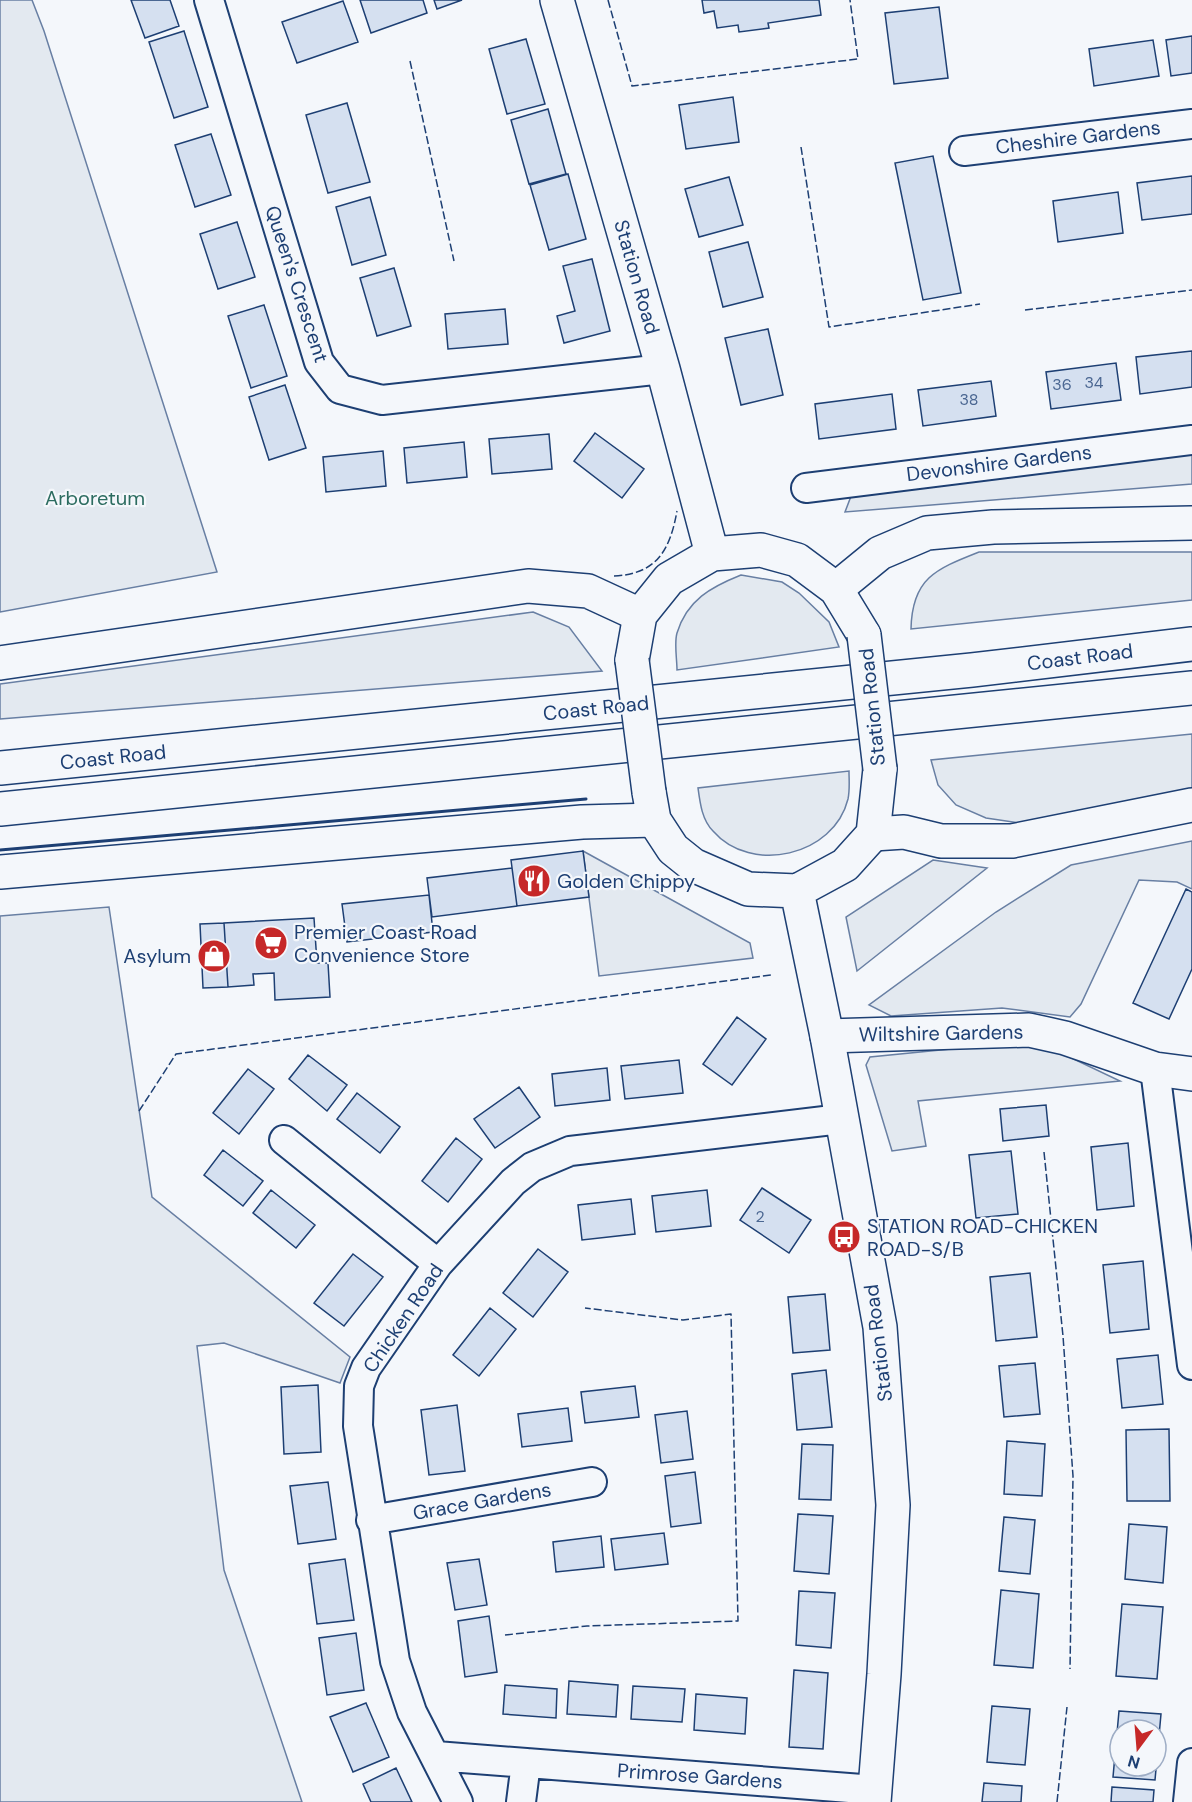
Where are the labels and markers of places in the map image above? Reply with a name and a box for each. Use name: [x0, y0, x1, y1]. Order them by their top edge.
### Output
restaurant icon: Golden Chippy: [516, 863, 552, 899]
place label: Golden Chippy: [557, 868, 695, 894]
place label: Premier Coast Road Convenience Store: [294, 919, 477, 968]
supermarket icon: Premier Coast Road Convenience Store: [253, 925, 289, 961]
shop icon: Asylum: [196, 938, 232, 974]
place label: Asylum: [123, 943, 191, 969]
place label: STATION ROAD-CHICKEN ROAD-S/B: [867, 1213, 1098, 1262]
bus stop icon: STATION ROAD-CHICKEN ROAD-S/B: [826, 1219, 862, 1255]

